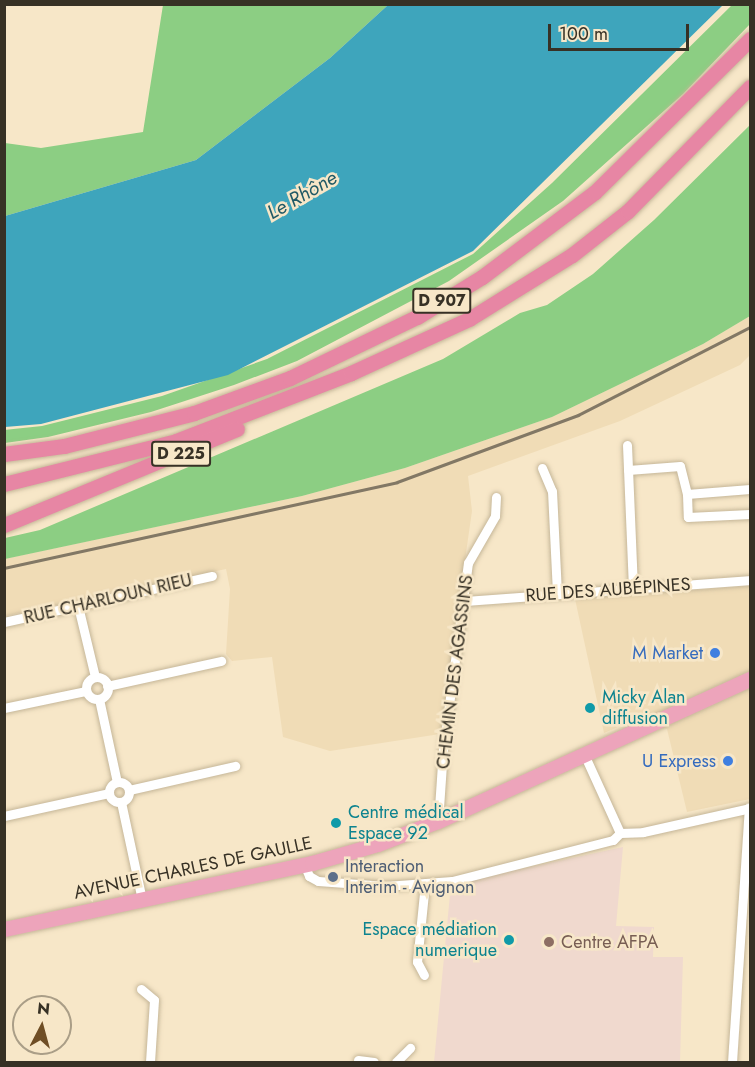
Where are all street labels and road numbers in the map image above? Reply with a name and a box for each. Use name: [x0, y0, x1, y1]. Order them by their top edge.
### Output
road number: D 907: [412, 288, 472, 314]
road number: D 225: [151, 441, 211, 467]
street label: RUE CHARLOUN RIEU: [22, 569, 194, 629]
street label: RUE DES AUBÉPINES: [525, 573, 691, 607]
street label: CHEMIN DES AGASSINS: [432, 574, 478, 770]
street label: AVENUE CHARLES DE GAULLE: [72, 832, 314, 904]

